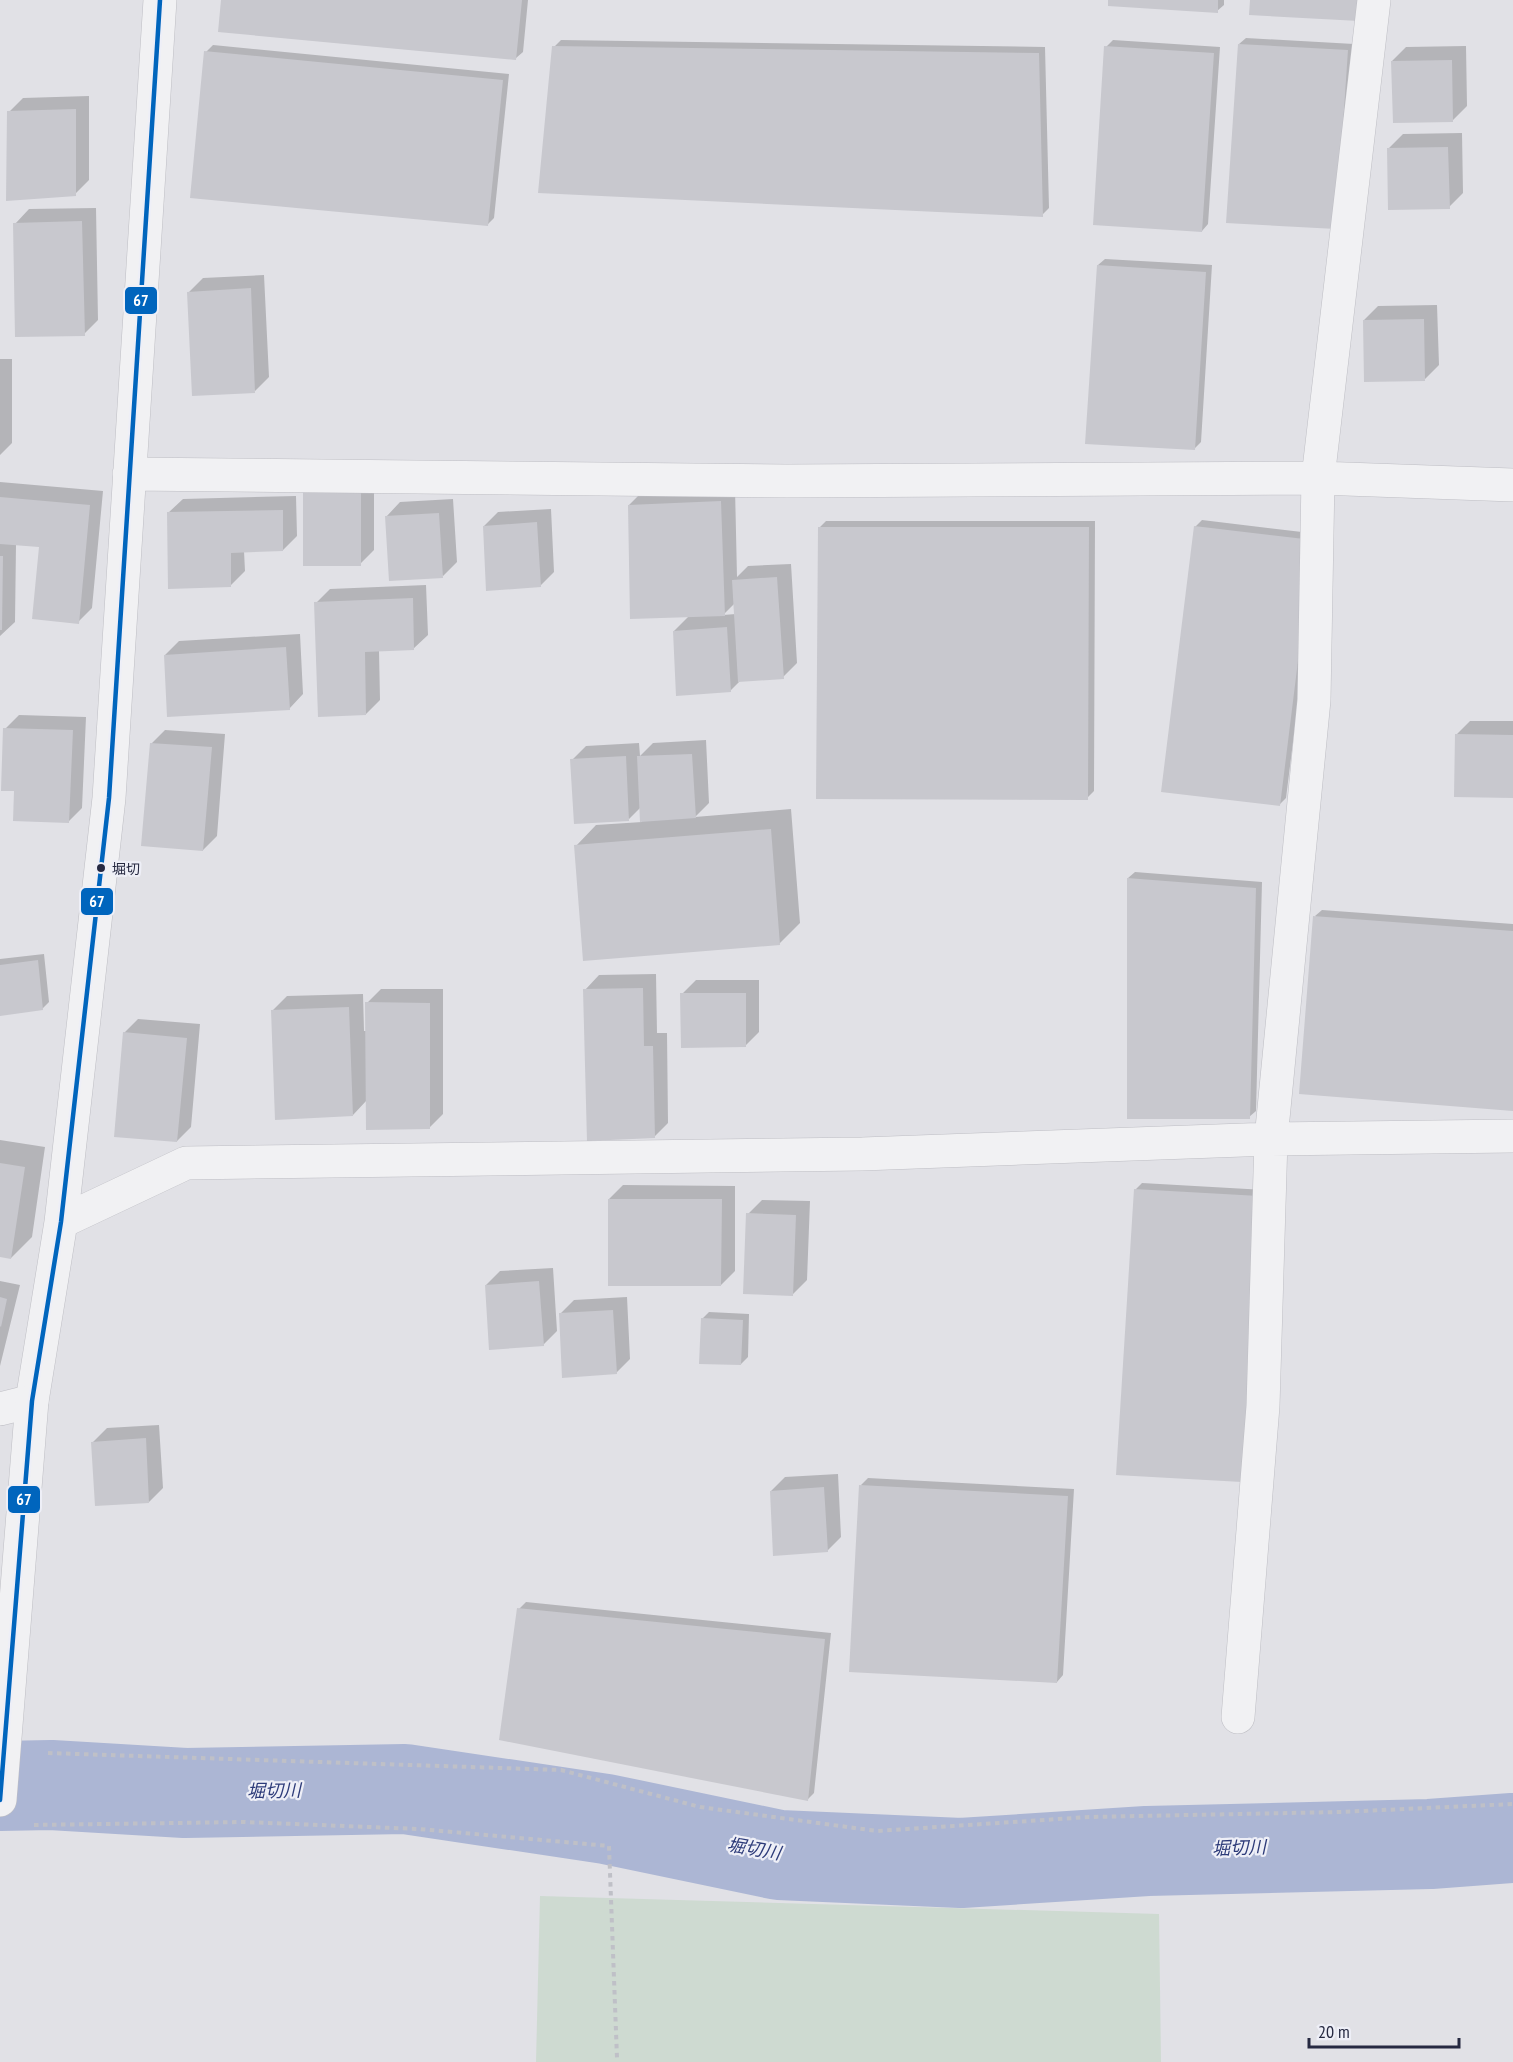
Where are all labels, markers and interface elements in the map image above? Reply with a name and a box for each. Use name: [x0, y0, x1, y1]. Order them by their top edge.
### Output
line badge: 67: [124, 286, 158, 315]
text: 67: [133, 290, 149, 310]
place label: 堀切: [112, 860, 140, 878]
marker: 堀切: [95, 862, 107, 874]
line badge: 67: [80, 887, 114, 916]
text: 67: [89, 891, 105, 911]
line badge: 67: [7, 1485, 41, 1514]
text: 67: [16, 1489, 32, 1509]
water label: 堀切川: [247, 1778, 303, 1802]
water label: 堀切川: [726, 1832, 785, 1865]
water label: 堀切川: [1212, 1835, 1268, 1860]
scale bar: [1309, 2011, 1459, 2049]
text: 20 m: [1318, 2020, 1350, 2043]

